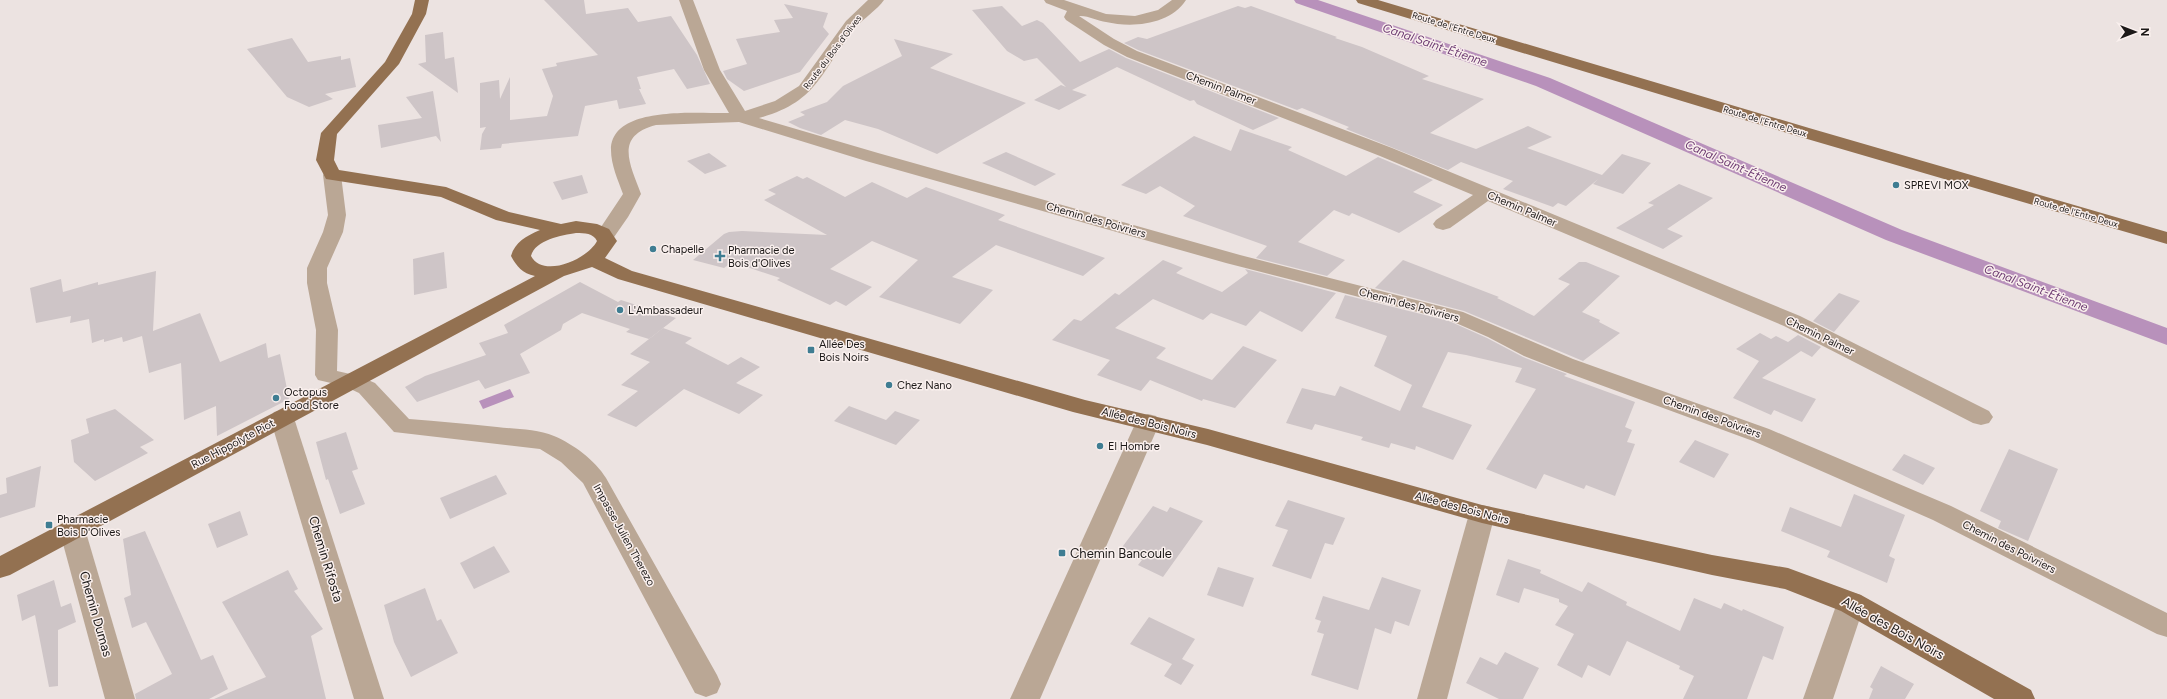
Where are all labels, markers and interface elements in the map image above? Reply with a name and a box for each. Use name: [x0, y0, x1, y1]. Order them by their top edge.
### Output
street label: Route de l'Entre Deux: [1411, 9, 1498, 45]
north arrow: [2115, 12, 2155, 52]
street label: Route du Bois d'Olives: [801, 13, 863, 91]
water label: Canal Saint-Étienne: [1381, 21, 1490, 70]
text: N: [2138, 28, 2151, 36]
street label: Chemin Palmer: [1184, 69, 1258, 107]
street label: Route de l'Entre Deux: [1722, 103, 1809, 139]
water label: Canal Saint-Étienne: [1683, 137, 1789, 195]
place label: SPREVI MOX: [1904, 179, 1969, 192]
marker: SPREVI MOX: [1891, 180, 1901, 190]
street label: Chemin Palmer: [1485, 189, 1559, 230]
street label: Route de l'Entre Deux: [2033, 195, 2120, 229]
street label: Chemin des Poivriers: [1045, 200, 1147, 240]
place label: Chapelle: [661, 243, 704, 256]
marker: Chapelle: [648, 244, 658, 254]
place label: Pharmacie de Bois d'Olives: [728, 244, 794, 270]
marker: Pharmacie de Bois d'Olives: [715, 251, 725, 261]
water label: Canal Saint-Étienne: [1982, 262, 2090, 314]
street label: Chemin des Poivriers: [1357, 285, 1461, 325]
place label: L'Ambassadeur: [628, 304, 703, 317]
marker: L'Ambassadeur: [615, 305, 625, 315]
street label: Chemin Palmer: [1784, 314, 1856, 358]
place label: Allée Des Bois Noirs: [819, 338, 869, 364]
marker: Allée Des Bois Noirs: [806, 345, 816, 355]
place label: Chez Nano: [897, 379, 952, 392]
marker: Chez Nano: [884, 380, 894, 390]
place label: Octopus Food Store: [284, 386, 339, 412]
marker: Octopus Food Store: [271, 393, 281, 403]
street label: Chemin des Poivriers: [1661, 393, 1763, 441]
street label: Allée des Bois Noirs: [1100, 405, 1198, 441]
street label: Rue Hippolyte Piot: [189, 417, 277, 471]
place label: El Hombre: [1108, 440, 1160, 453]
marker: El Hombre: [1095, 441, 1105, 451]
street label: Impasse Julien Therezo: [590, 482, 658, 588]
street label: Allée des Bois Noirs: [1413, 489, 1511, 527]
place label: Pharmacie Bois D'Olives: [57, 513, 121, 539]
street label: Chemin Rifosta: [306, 514, 346, 604]
street label: Chemin des Poivriers: [1960, 518, 2058, 576]
marker: Pharmacie Bois D'Olives: [44, 520, 54, 530]
place label: Chemin Bancoule: [1070, 546, 1172, 561]
marker: Chemin Bancoule: [1057, 548, 1067, 558]
street label: Chemin Dumas: [77, 570, 115, 658]
street label: Allée des Bois Noirs: [1839, 594, 1947, 662]

